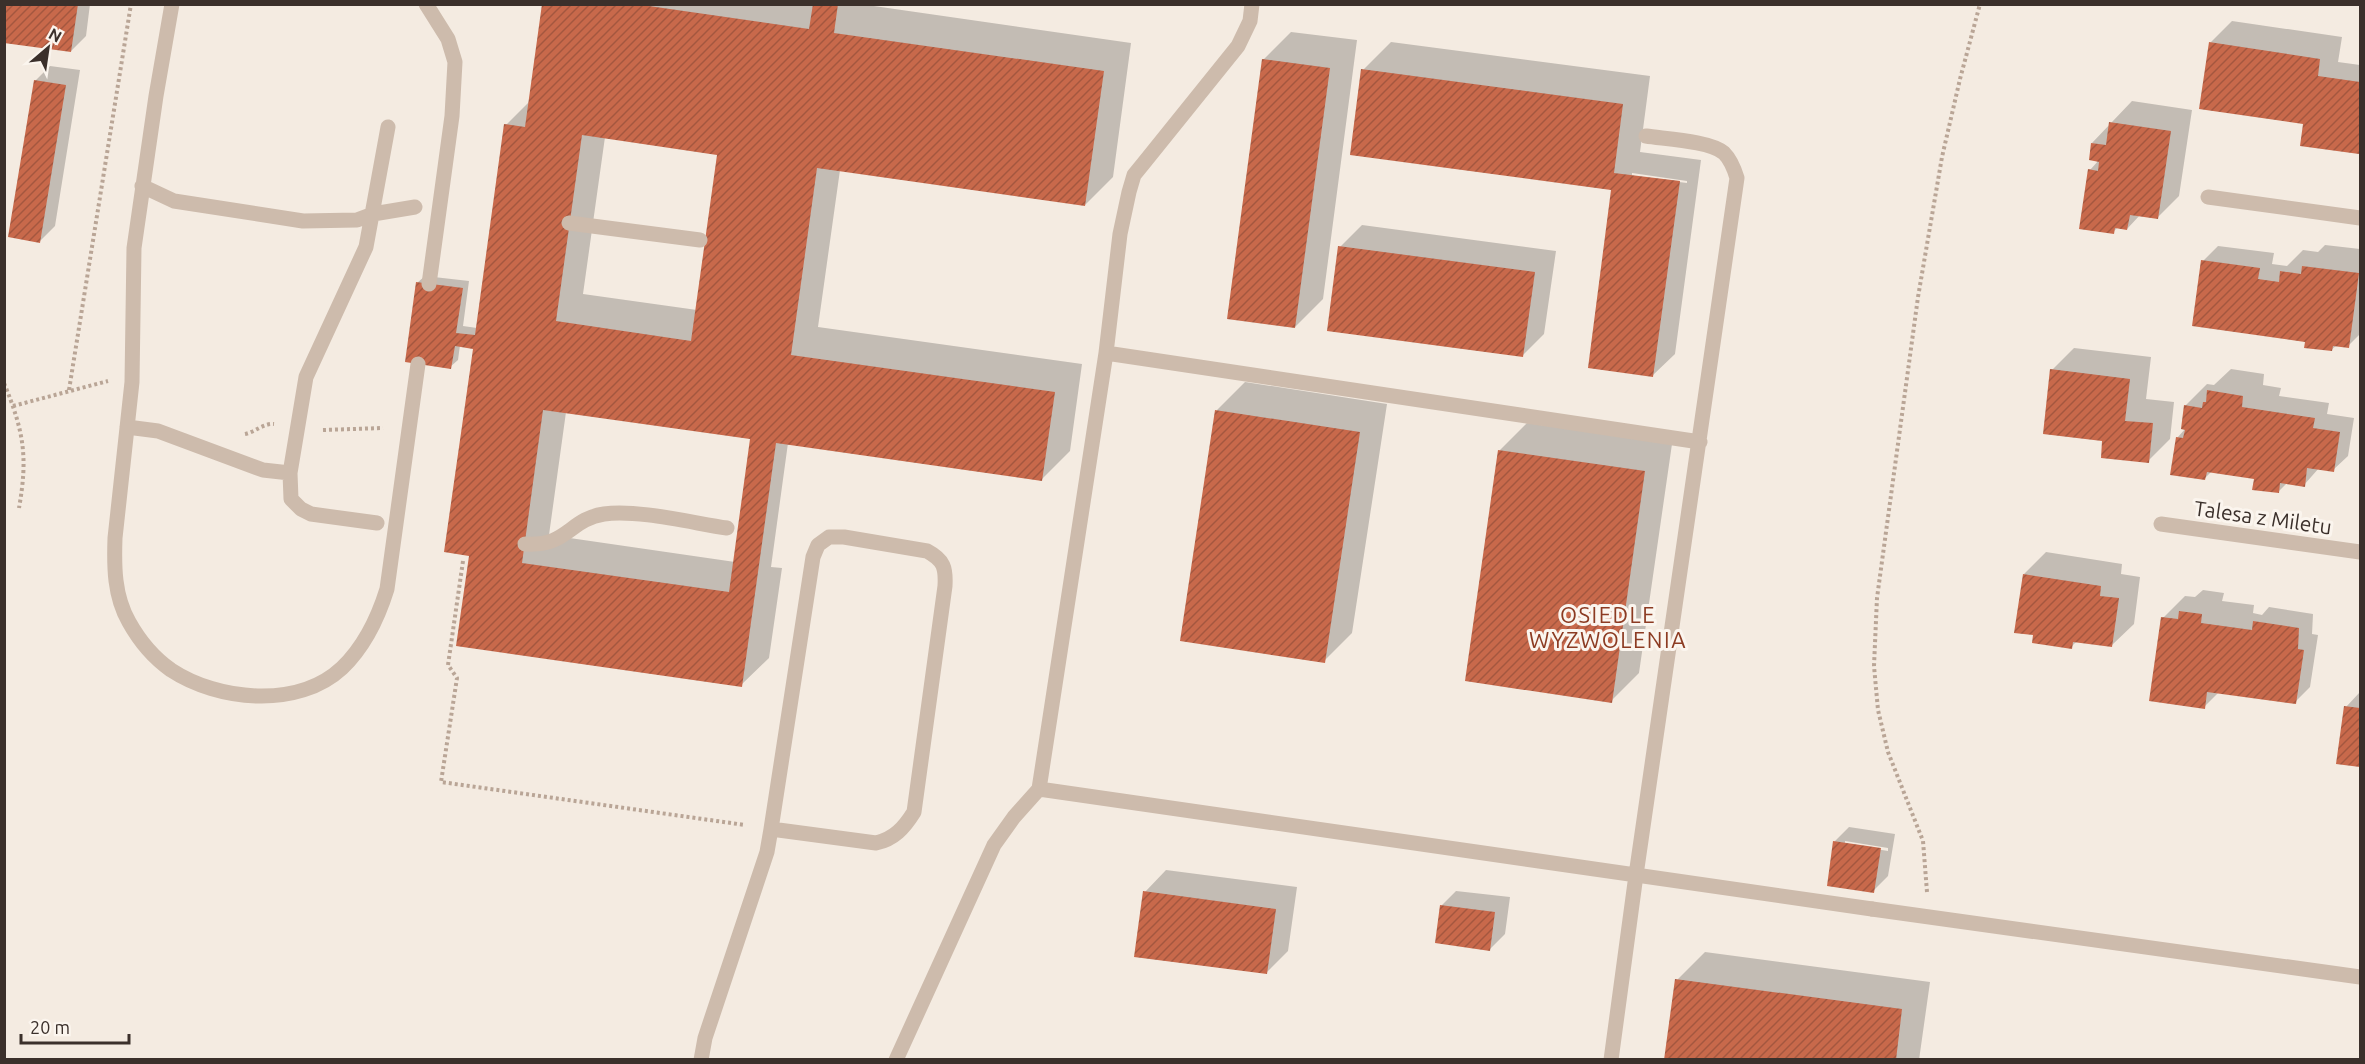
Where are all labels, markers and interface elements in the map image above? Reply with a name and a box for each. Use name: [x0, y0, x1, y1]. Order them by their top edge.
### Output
north arrow: [18, 18, 78, 78]
text: N: [46, 24, 65, 46]
street label: Talesa z Miletu: [2193, 495, 2333, 539]
district label: OSIEDLE WYZWOLENIA: [1529, 602, 1687, 652]
scale bar: [21, 1007, 129, 1045]
text: 20 m: [30, 1017, 70, 1037]

